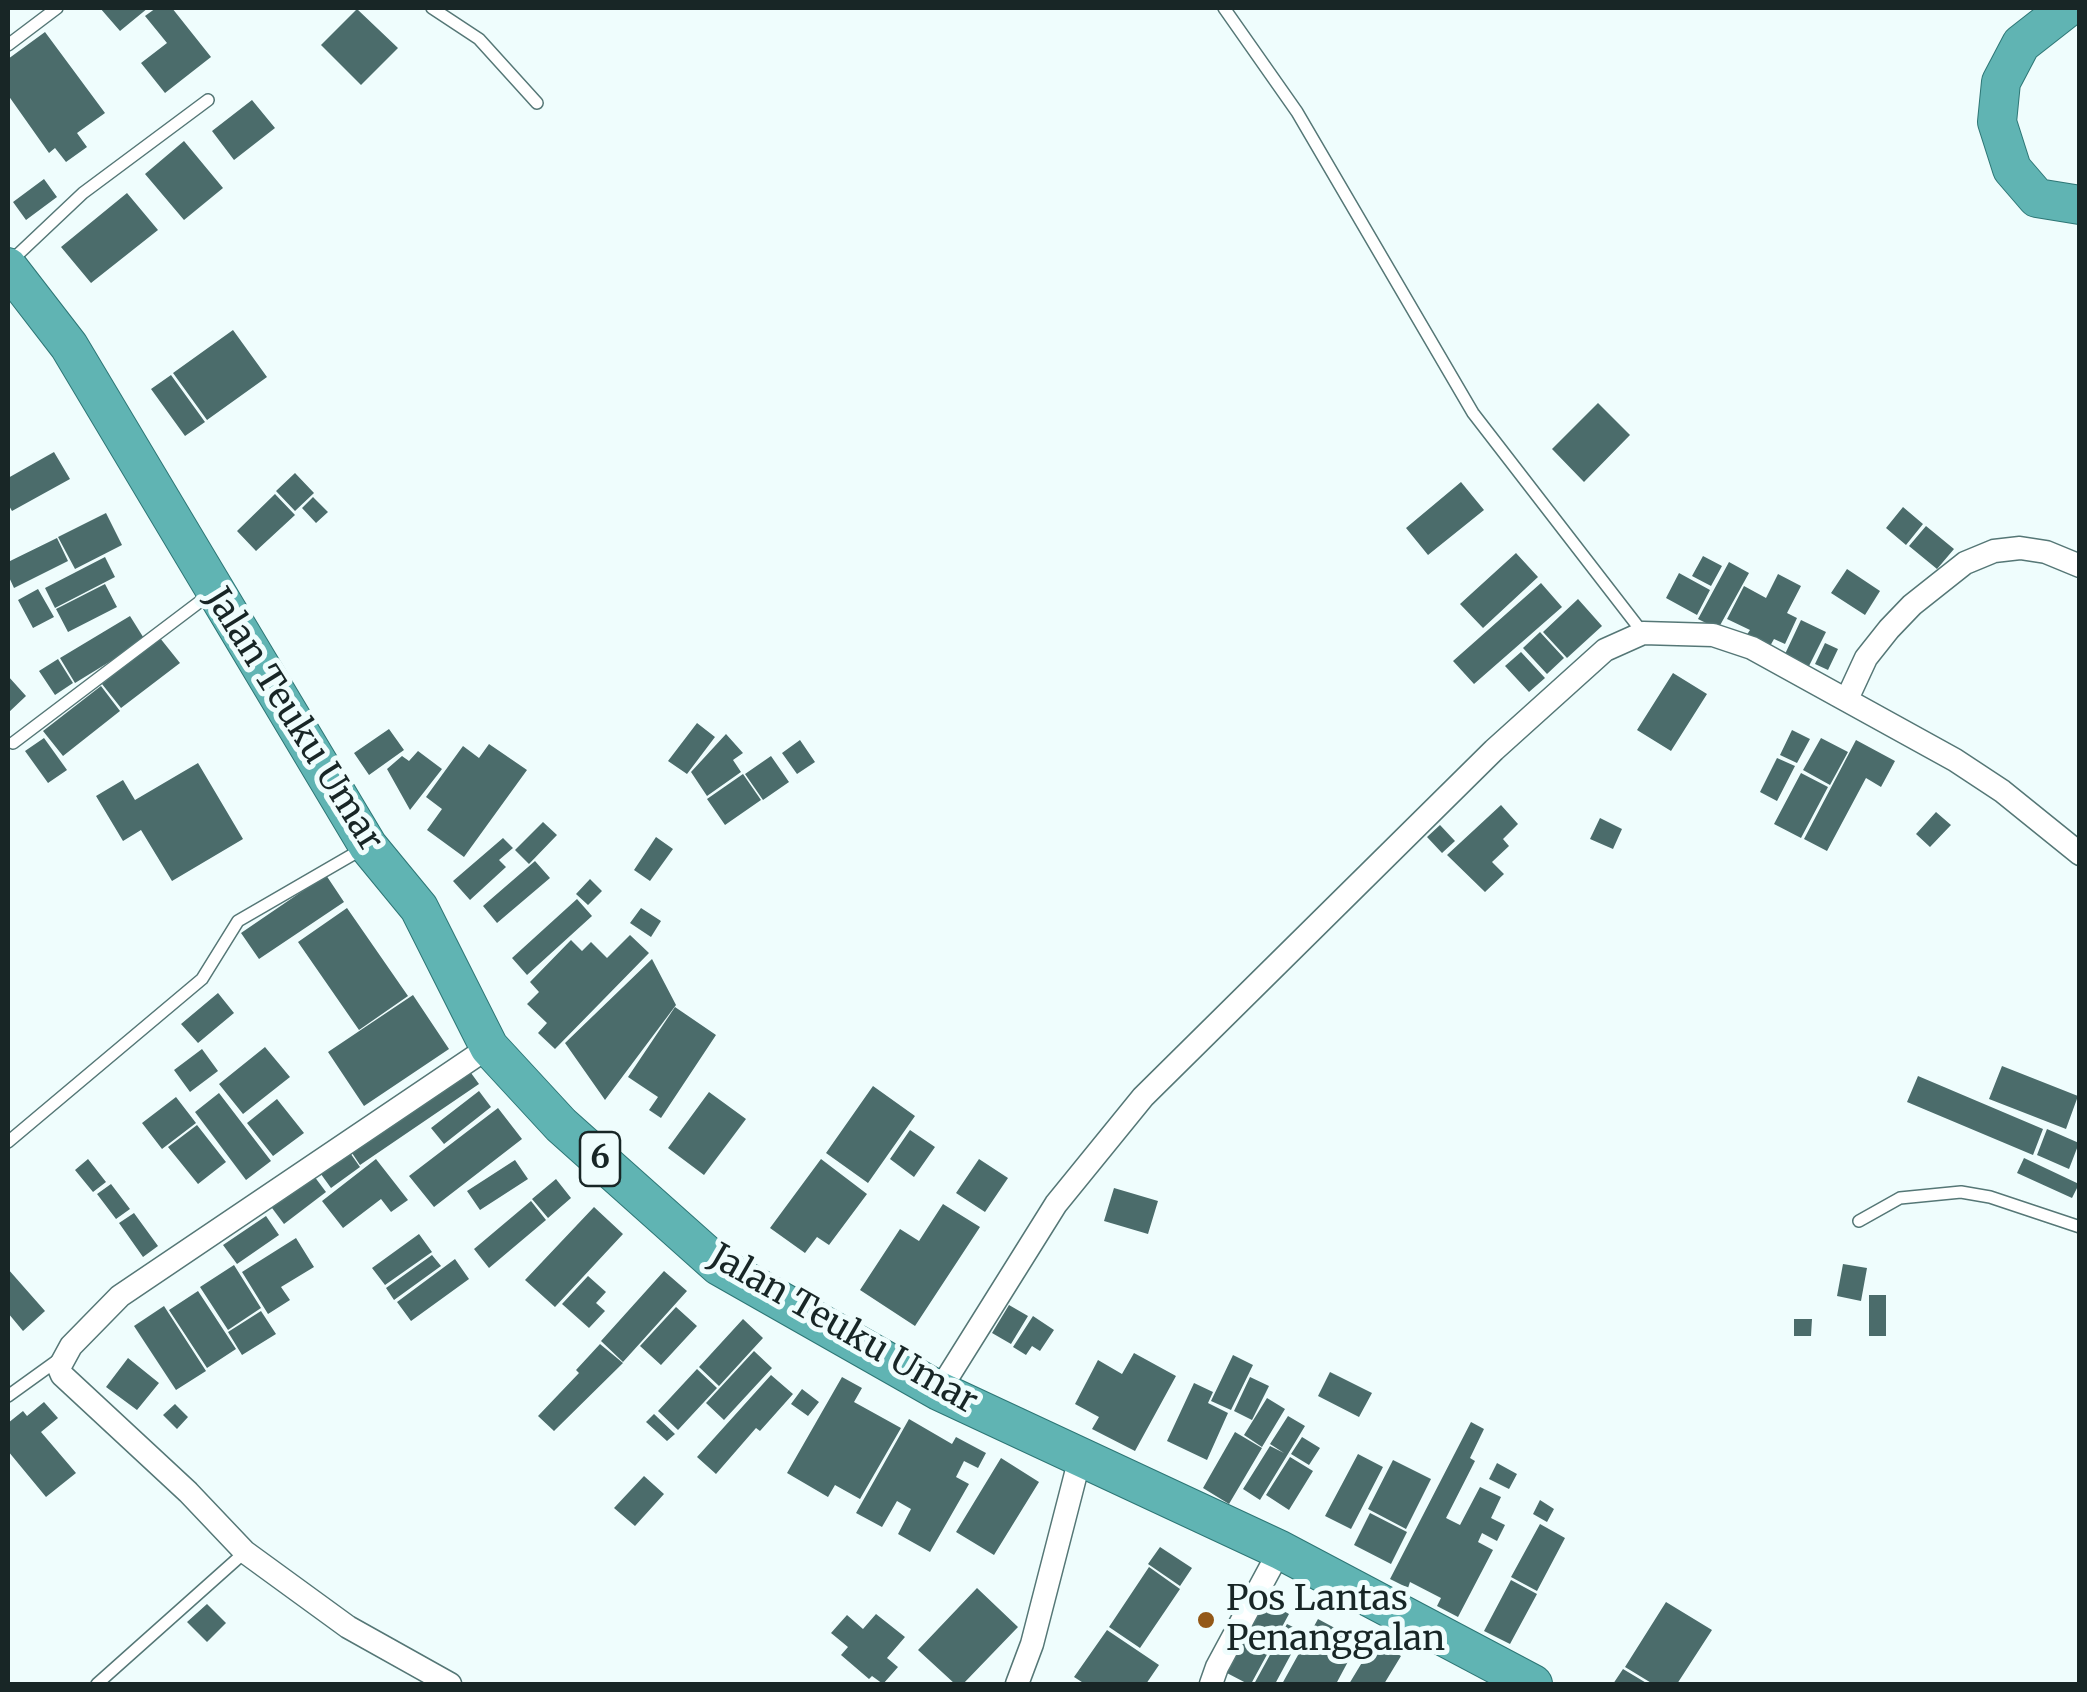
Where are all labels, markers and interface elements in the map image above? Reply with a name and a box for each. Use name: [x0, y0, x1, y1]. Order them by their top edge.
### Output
street label: Jalan Teuku Umar: [195, 581, 391, 859]
road number: 6: [580, 1132, 620, 1186]
street label: Jalan Teuku Umar: [702, 1236, 984, 1424]
place label: Pos Lantas Penanggalan: [1226, 1579, 1445, 1661]
marker: Pos Lantas Penanggalan: [1195, 1609, 1217, 1631]

